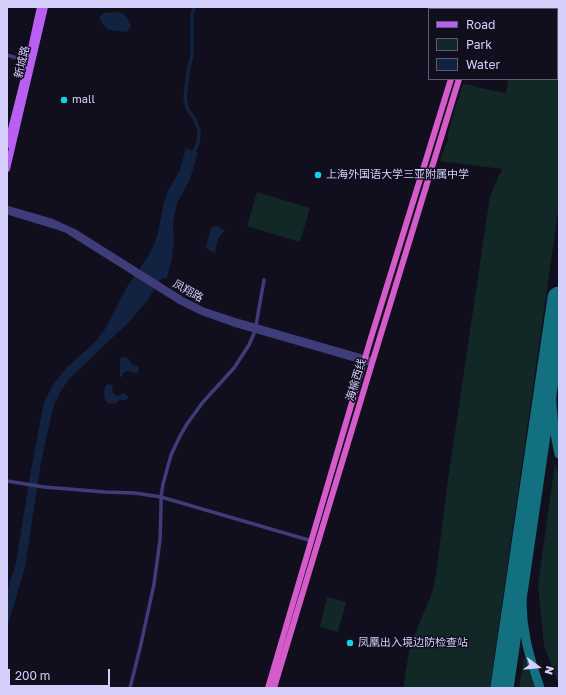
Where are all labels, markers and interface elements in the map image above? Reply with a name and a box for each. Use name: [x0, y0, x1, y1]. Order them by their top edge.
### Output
legend: [428, 8, 558, 80]
text: Road: [466, 17, 495, 32]
text: Park: [466, 37, 492, 52]
street label: 新城路: [12, 44, 32, 80]
text: Water: [466, 57, 500, 72]
place label: mall: [72, 93, 95, 107]
marker: mall: [59, 95, 69, 105]
place label: 上海外国语大学三亚附属中学: [326, 168, 469, 182]
marker: 上海外国语大学三亚附属中学: [313, 170, 323, 180]
street label: 凤翔路: [170, 277, 206, 305]
street label: 海榆西线: [343, 357, 369, 403]
place label: 凤凰出入境边防检查站: [358, 636, 468, 650]
marker: 凤凰出入境边防检查站: [345, 638, 355, 648]
north arrow: [518, 647, 558, 687]
scale bar: [10, 661, 112, 687]
text: N: [543, 665, 557, 676]
text: 200 m: [15, 668, 50, 683]

